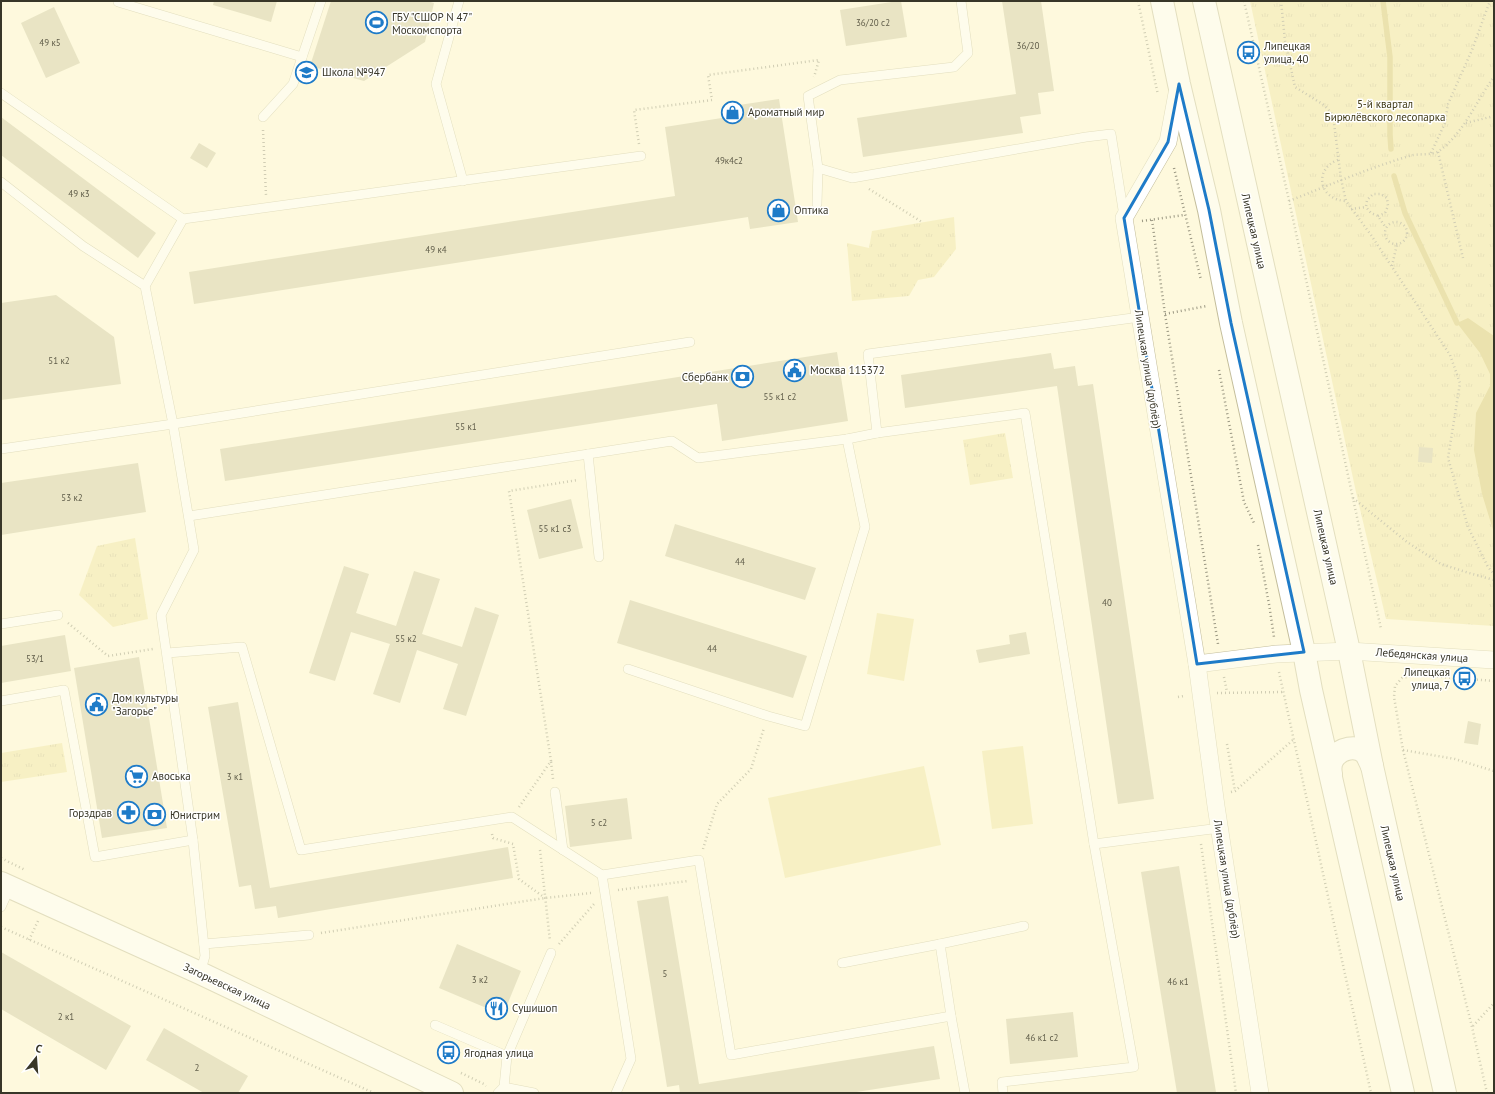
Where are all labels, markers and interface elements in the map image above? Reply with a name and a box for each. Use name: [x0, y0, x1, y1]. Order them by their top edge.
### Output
sports icon: ГБУ "СШОР N 47" Москомспорта: [364, 10, 390, 36]
place label: ГБУ "СШОР N 47" Москомспорта: [392, 10, 473, 37]
house number: 36/20 с2: [856, 17, 890, 28]
house number: 49 к5: [39, 37, 61, 48]
bus stop icon: Липецкая улица, 40: [1236, 39, 1262, 65]
place label: Липецкая улица, 40: [1263, 39, 1310, 66]
house number: 36/20: [1017, 40, 1039, 51]
school or university icon: Школа №947: [294, 59, 320, 85]
place label: Школа №947: [322, 65, 386, 79]
park label: 5-й квартал Бирюлёвского лесопарка: [1325, 97, 1445, 124]
shop icon: Ароматный мир: [719, 99, 745, 125]
place label: Ароматный мир: [748, 105, 824, 119]
house number: 49к4с2: [715, 155, 743, 166]
house number: 49 к3: [68, 188, 90, 199]
street label: Липецкая улица: [1238, 191, 1270, 270]
shop icon: Оптика: [765, 197, 791, 223]
place label: Оптика: [794, 203, 829, 217]
house number: 49 к4: [425, 244, 447, 255]
street label: Липецкая улица (дублёр): [1132, 307, 1164, 430]
house number: 51 к2: [48, 355, 70, 366]
public building icon: Москва 115372: [782, 357, 808, 383]
place label: Москва 115372: [810, 363, 885, 377]
bank icon: Сбербанк: [730, 364, 756, 390]
place label: Сбербанк: [682, 370, 729, 384]
house number: 55 к1 с2: [764, 391, 796, 402]
house number: 55 к1: [455, 421, 477, 432]
house number: 53 к2: [61, 492, 83, 503]
street label: Липецкая улица: [1310, 507, 1342, 586]
house number: 55 к1 с3: [539, 523, 571, 534]
house number: 44: [735, 556, 745, 567]
house number: 40: [1102, 597, 1112, 608]
house number: 55 к2: [395, 633, 417, 644]
house number: 44: [707, 643, 717, 654]
street label: Лебедянская улица: [1374, 645, 1469, 665]
house number: 53/1: [26, 653, 44, 664]
place label: Липецкая улица, 7: [1403, 665, 1450, 692]
bus stop icon: Липецкая улица, 7: [1452, 665, 1478, 691]
public building icon: Дом культуры "Загорье": [83, 691, 109, 717]
place label: Дом культуры "Загорье": [112, 691, 178, 718]
supermarket icon: Авоська: [123, 763, 149, 789]
place label: Авоська: [152, 769, 191, 783]
house number: 3 к1: [227, 771, 243, 782]
pharmacy icon: Горздрав: [115, 800, 141, 826]
bank icon: Юнистрим: [142, 802, 168, 828]
place label: Горздрав: [69, 806, 112, 820]
place label: Юнистрим: [170, 808, 220, 822]
house number: 5 с2: [591, 817, 607, 828]
street label: Липецкая улица (дублёр): [1211, 817, 1243, 940]
street label: Липецкая улица: [1377, 823, 1409, 902]
street label: Загорьевская улица: [181, 960, 273, 1012]
house number: 5: [663, 968, 668, 979]
house number: 3 к2: [472, 974, 488, 985]
house number: 46 к1: [1167, 976, 1189, 987]
restaurant icon: Сушишоп: [484, 995, 510, 1021]
place label: Сушишоп: [512, 1001, 557, 1015]
house number: 2 к1: [58, 1011, 74, 1022]
house number: 46 к1 с2: [1026, 1032, 1058, 1043]
north arrow: [16, 1038, 56, 1078]
bus stop icon: Ягодная улица: [435, 1040, 461, 1066]
text: С: [34, 1041, 44, 1056]
place label: Ягодная улица: [464, 1046, 533, 1060]
house number: 2: [195, 1062, 200, 1073]

